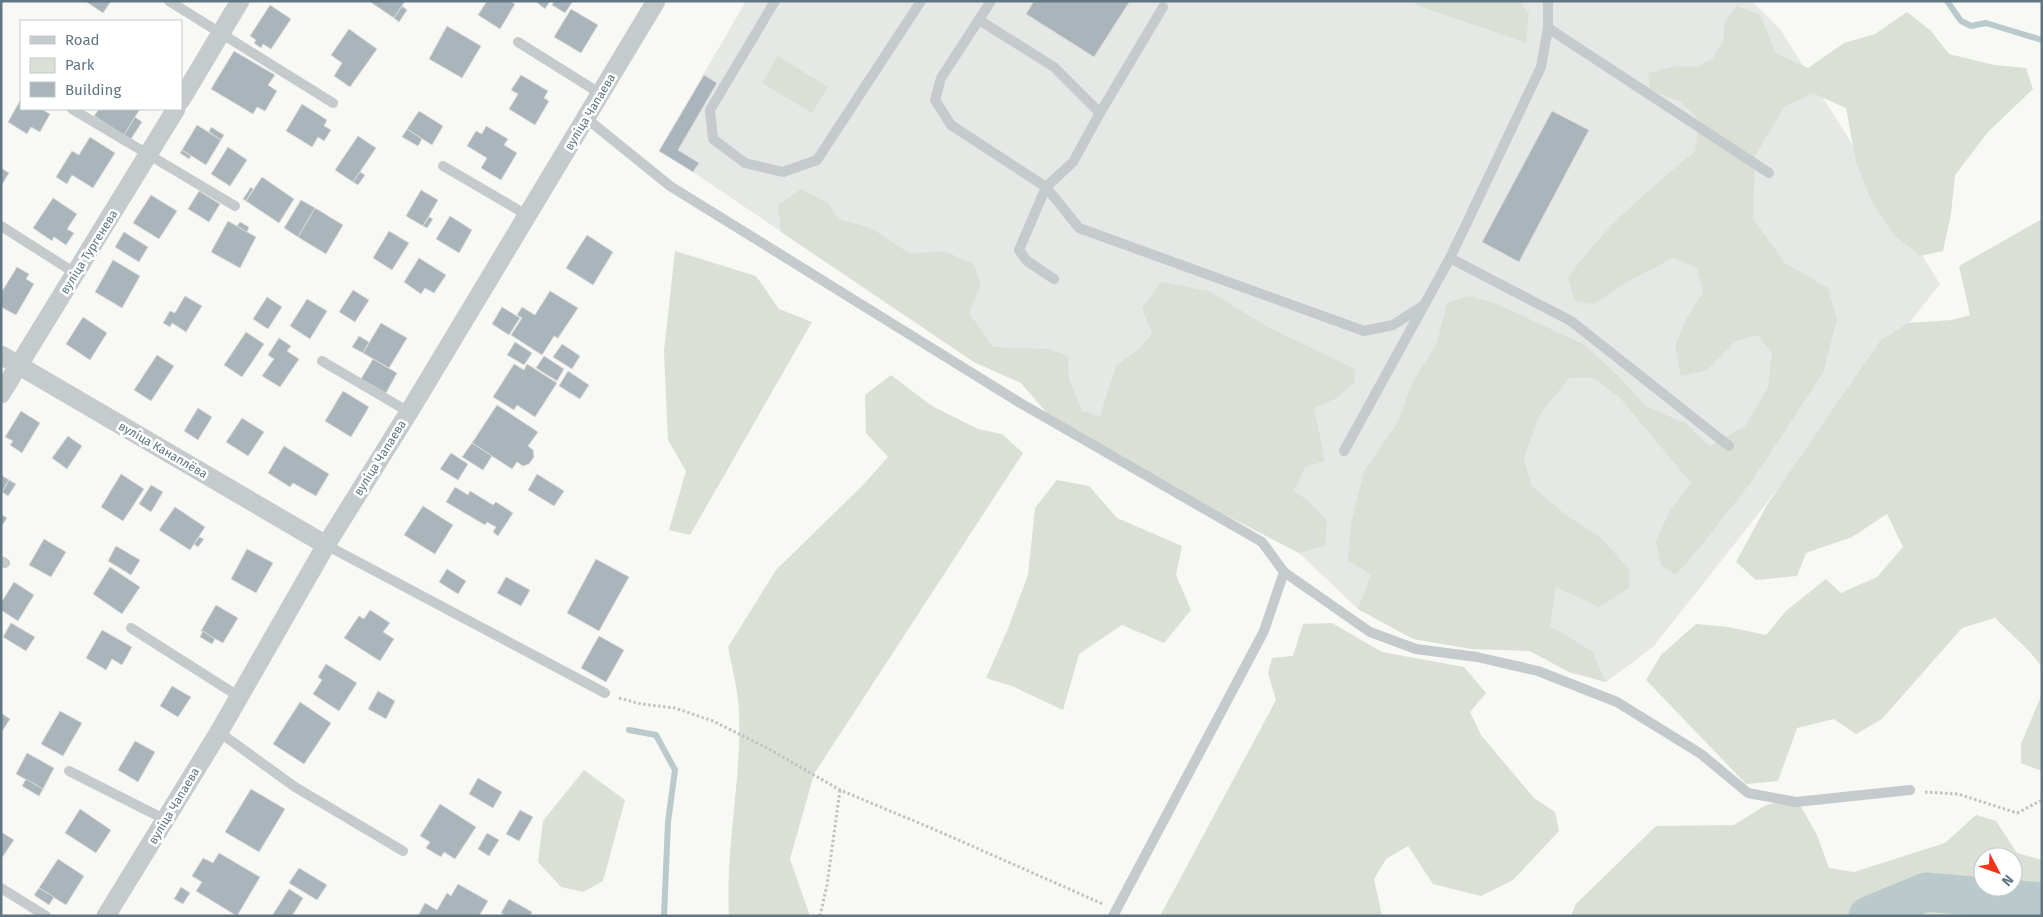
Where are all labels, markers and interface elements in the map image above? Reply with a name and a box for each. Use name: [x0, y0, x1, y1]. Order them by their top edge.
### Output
legend: [20, 20, 182, 110]
text: Road: [65, 31, 100, 49]
text: Park: [65, 56, 95, 74]
street label: вуліца Чапаева: [562, 71, 618, 153]
text: Building: [65, 81, 121, 99]
street label: вуліца Тургенева: [58, 207, 120, 297]
street label: вуліца Чапаева: [351, 418, 409, 498]
street label: вуліца Канаплёва: [116, 419, 210, 481]
street label: вуліца Чапаева: [146, 765, 202, 847]
north arrow: [1973, 847, 2023, 897]
text: N: [1998, 871, 2017, 889]

